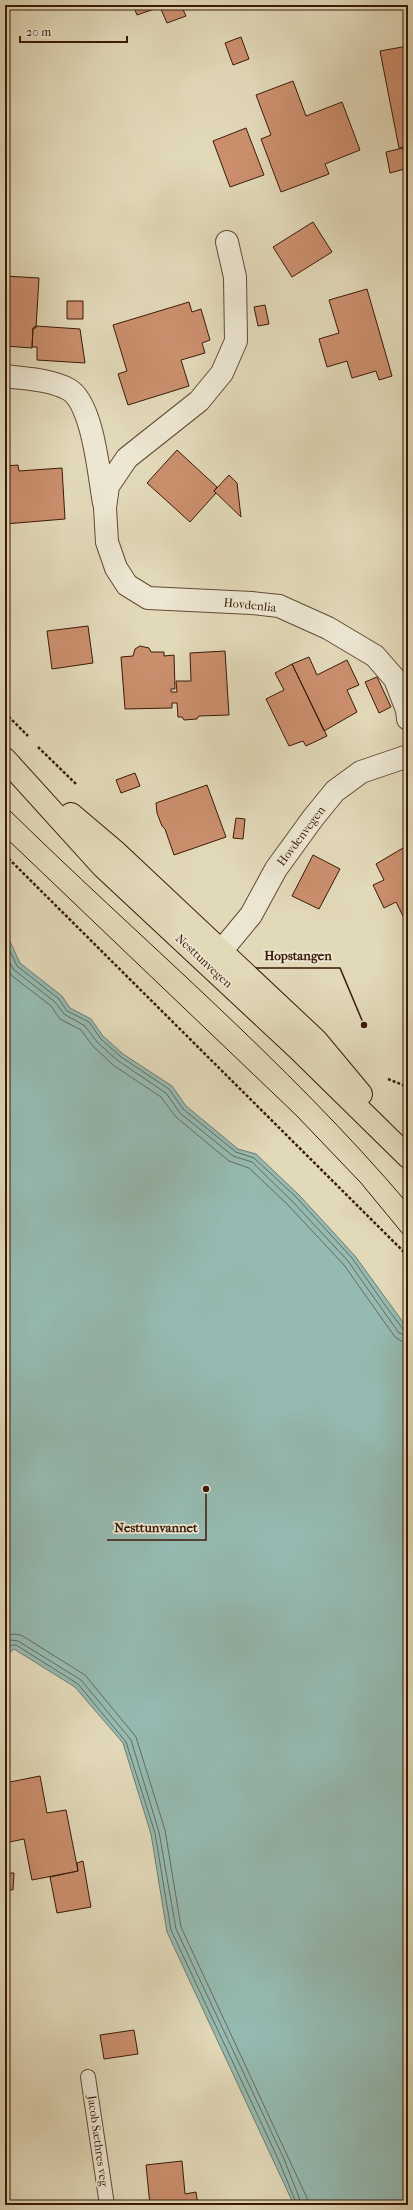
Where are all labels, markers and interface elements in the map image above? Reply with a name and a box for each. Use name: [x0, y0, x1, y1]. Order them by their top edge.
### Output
scale bar: [20, 18, 127, 44]
text: 20 m: [26, 25, 51, 39]
street label: Hovdenlia: [223, 595, 277, 615]
street label: Hovdenvegen: [274, 803, 328, 869]
street label: Nesttunvegen: [173, 931, 235, 991]
callout: Hopstangen: [256, 943, 340, 968]
text: Hopstangen: [264, 948, 332, 964]
callout: Nesttunvannet: [107, 1515, 206, 1540]
text: Nesttunvannet: [114, 1520, 198, 1535]
street label: Jacob Sæthres veg: [85, 2094, 111, 2188]

